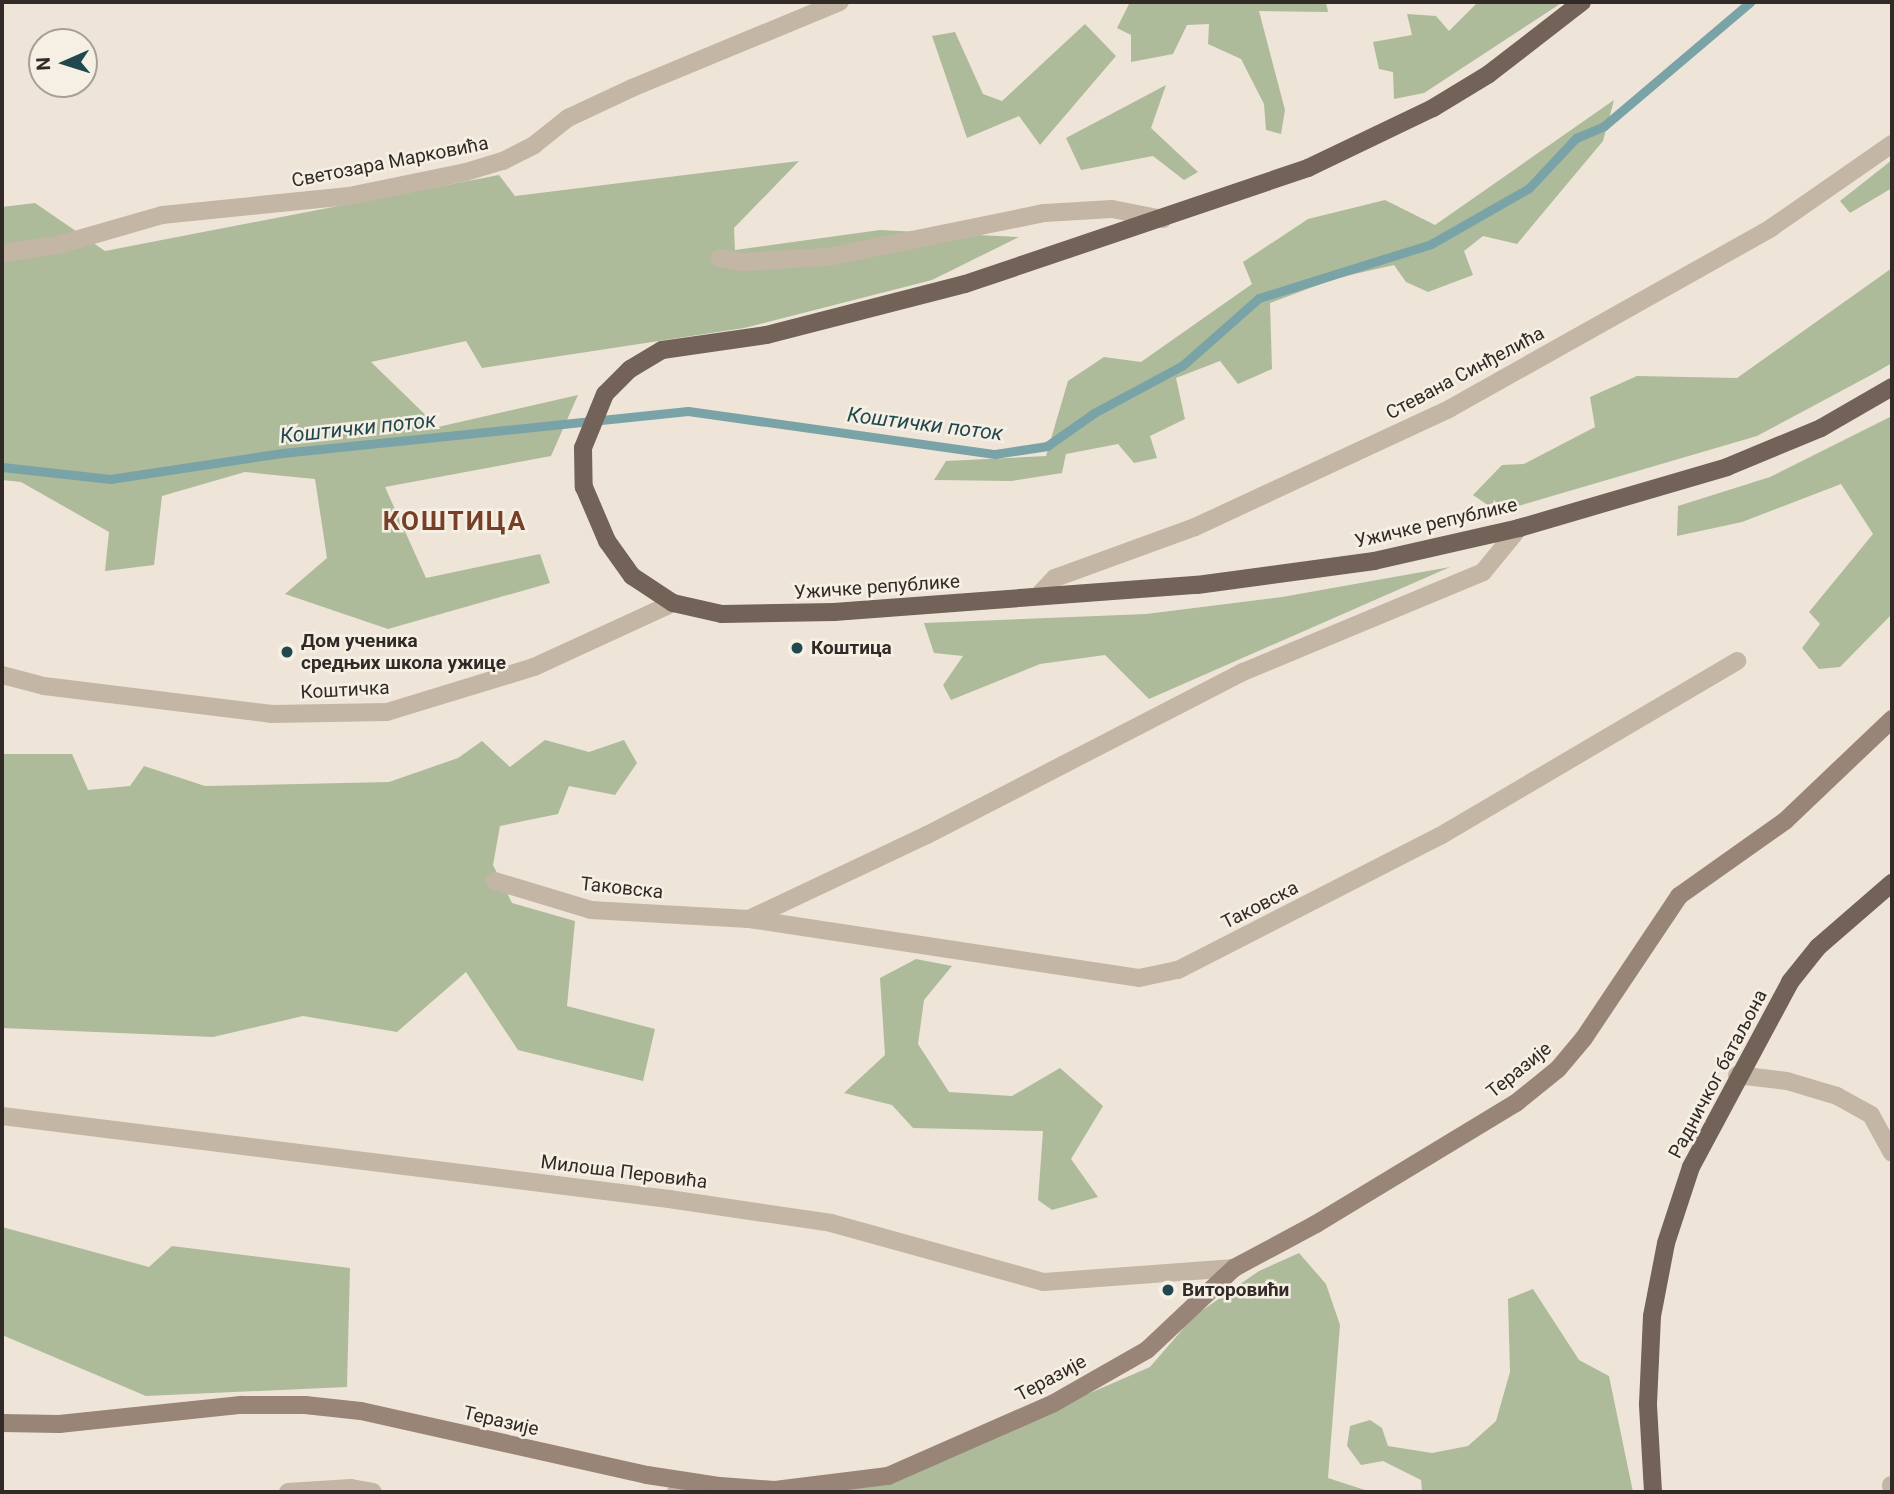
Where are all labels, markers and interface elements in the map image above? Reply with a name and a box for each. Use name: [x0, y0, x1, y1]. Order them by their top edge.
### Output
north arrow: [28, 28, 98, 98]
text: N: [32, 57, 55, 71]
street label: Светозара Марковића: [290, 132, 490, 192]
street label: Стевана Синђелића: [1382, 322, 1548, 424]
water label: Коштички поток: [846, 402, 1004, 446]
water label: Коштички поток: [279, 407, 437, 449]
street label: Ужичке републике: [1353, 493, 1519, 553]
district label: КОШТИЦА: [384, 506, 526, 538]
street label: Ужичке републике: [793, 570, 961, 604]
place label: Дом ученика средњих школа ужице: [301, 630, 506, 674]
place label: Коштица: [811, 637, 892, 659]
marker: Коштица: [789, 640, 805, 656]
marker: Дом ученика средњих школа ужице: [279, 644, 295, 660]
street label: Коштичка: [300, 676, 390, 704]
street label: Таковска: [580, 872, 664, 904]
street label: Таковска: [1218, 876, 1302, 934]
street label: Радничког батаљона: [1664, 986, 1772, 1162]
street label: Теразије: [1482, 1037, 1556, 1103]
street label: Милоша Перовића: [539, 1150, 709, 1194]
place label: Виторовићи: [1182, 1279, 1289, 1301]
marker: Виторовићи: [1160, 1282, 1176, 1298]
street label: Теразије: [1012, 1350, 1090, 1406]
street label: Теразије: [461, 1401, 541, 1441]

